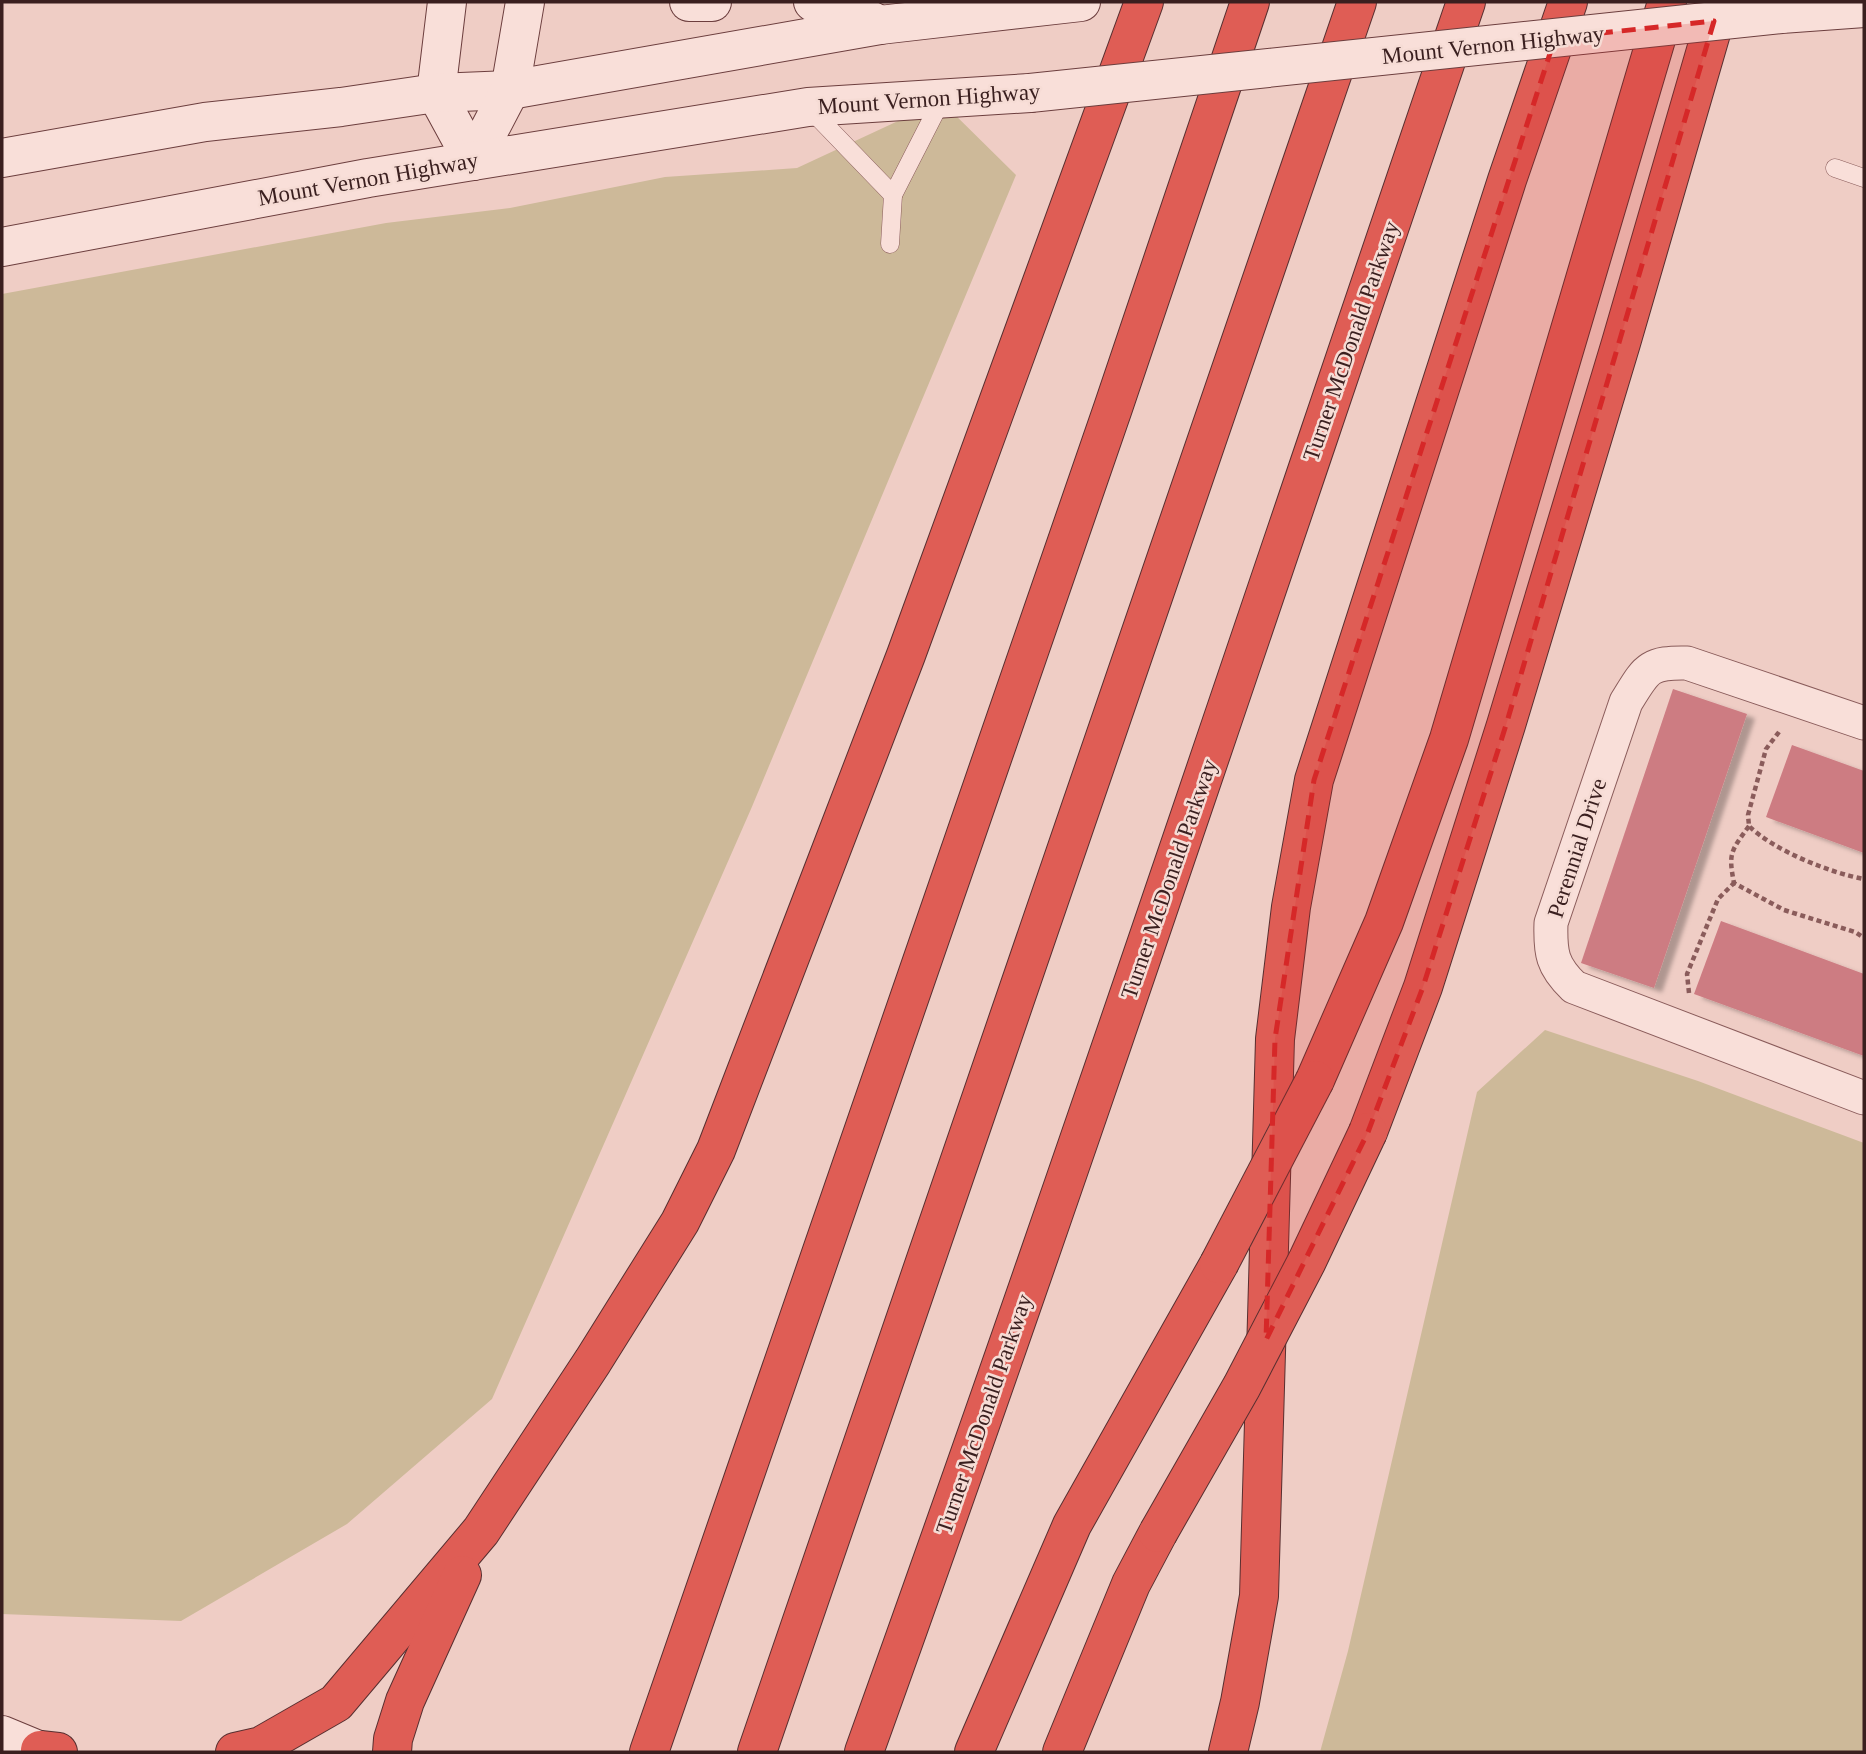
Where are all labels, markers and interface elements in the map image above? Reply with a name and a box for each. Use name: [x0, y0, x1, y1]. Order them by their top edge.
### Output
street label: Mount Vernon Highway: [1381, 21, 1606, 69]
street label: Mount Vernon Highway: [817, 79, 1042, 119]
street label: Mount Vernon Highway: [256, 147, 481, 211]
street label: Turner McDonald Parkway: [1298, 217, 1404, 464]
street label: Turner McDonald Parkway: [1116, 755, 1222, 1002]
street label: Perennial Drive: [1543, 775, 1611, 921]
street label: Turner McDonald Parkway: [931, 1290, 1037, 1537]

